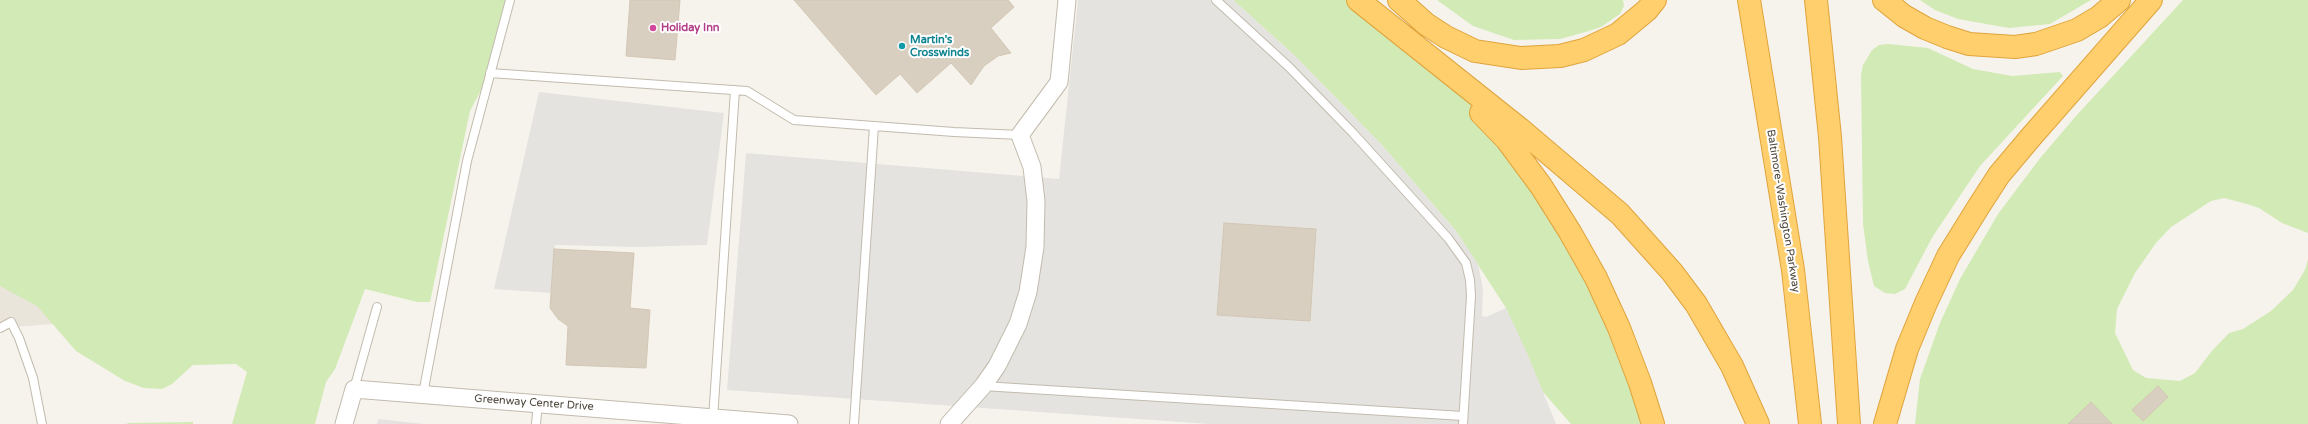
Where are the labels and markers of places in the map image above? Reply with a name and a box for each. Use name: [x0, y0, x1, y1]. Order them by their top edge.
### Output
place label: Holiday Inn: [661, 21, 720, 35]
marker: Holiday Inn: [648, 23, 658, 33]
place label: Martin's Crosswinds: [910, 33, 969, 59]
marker: Martin's Crosswinds: [897, 41, 907, 51]

